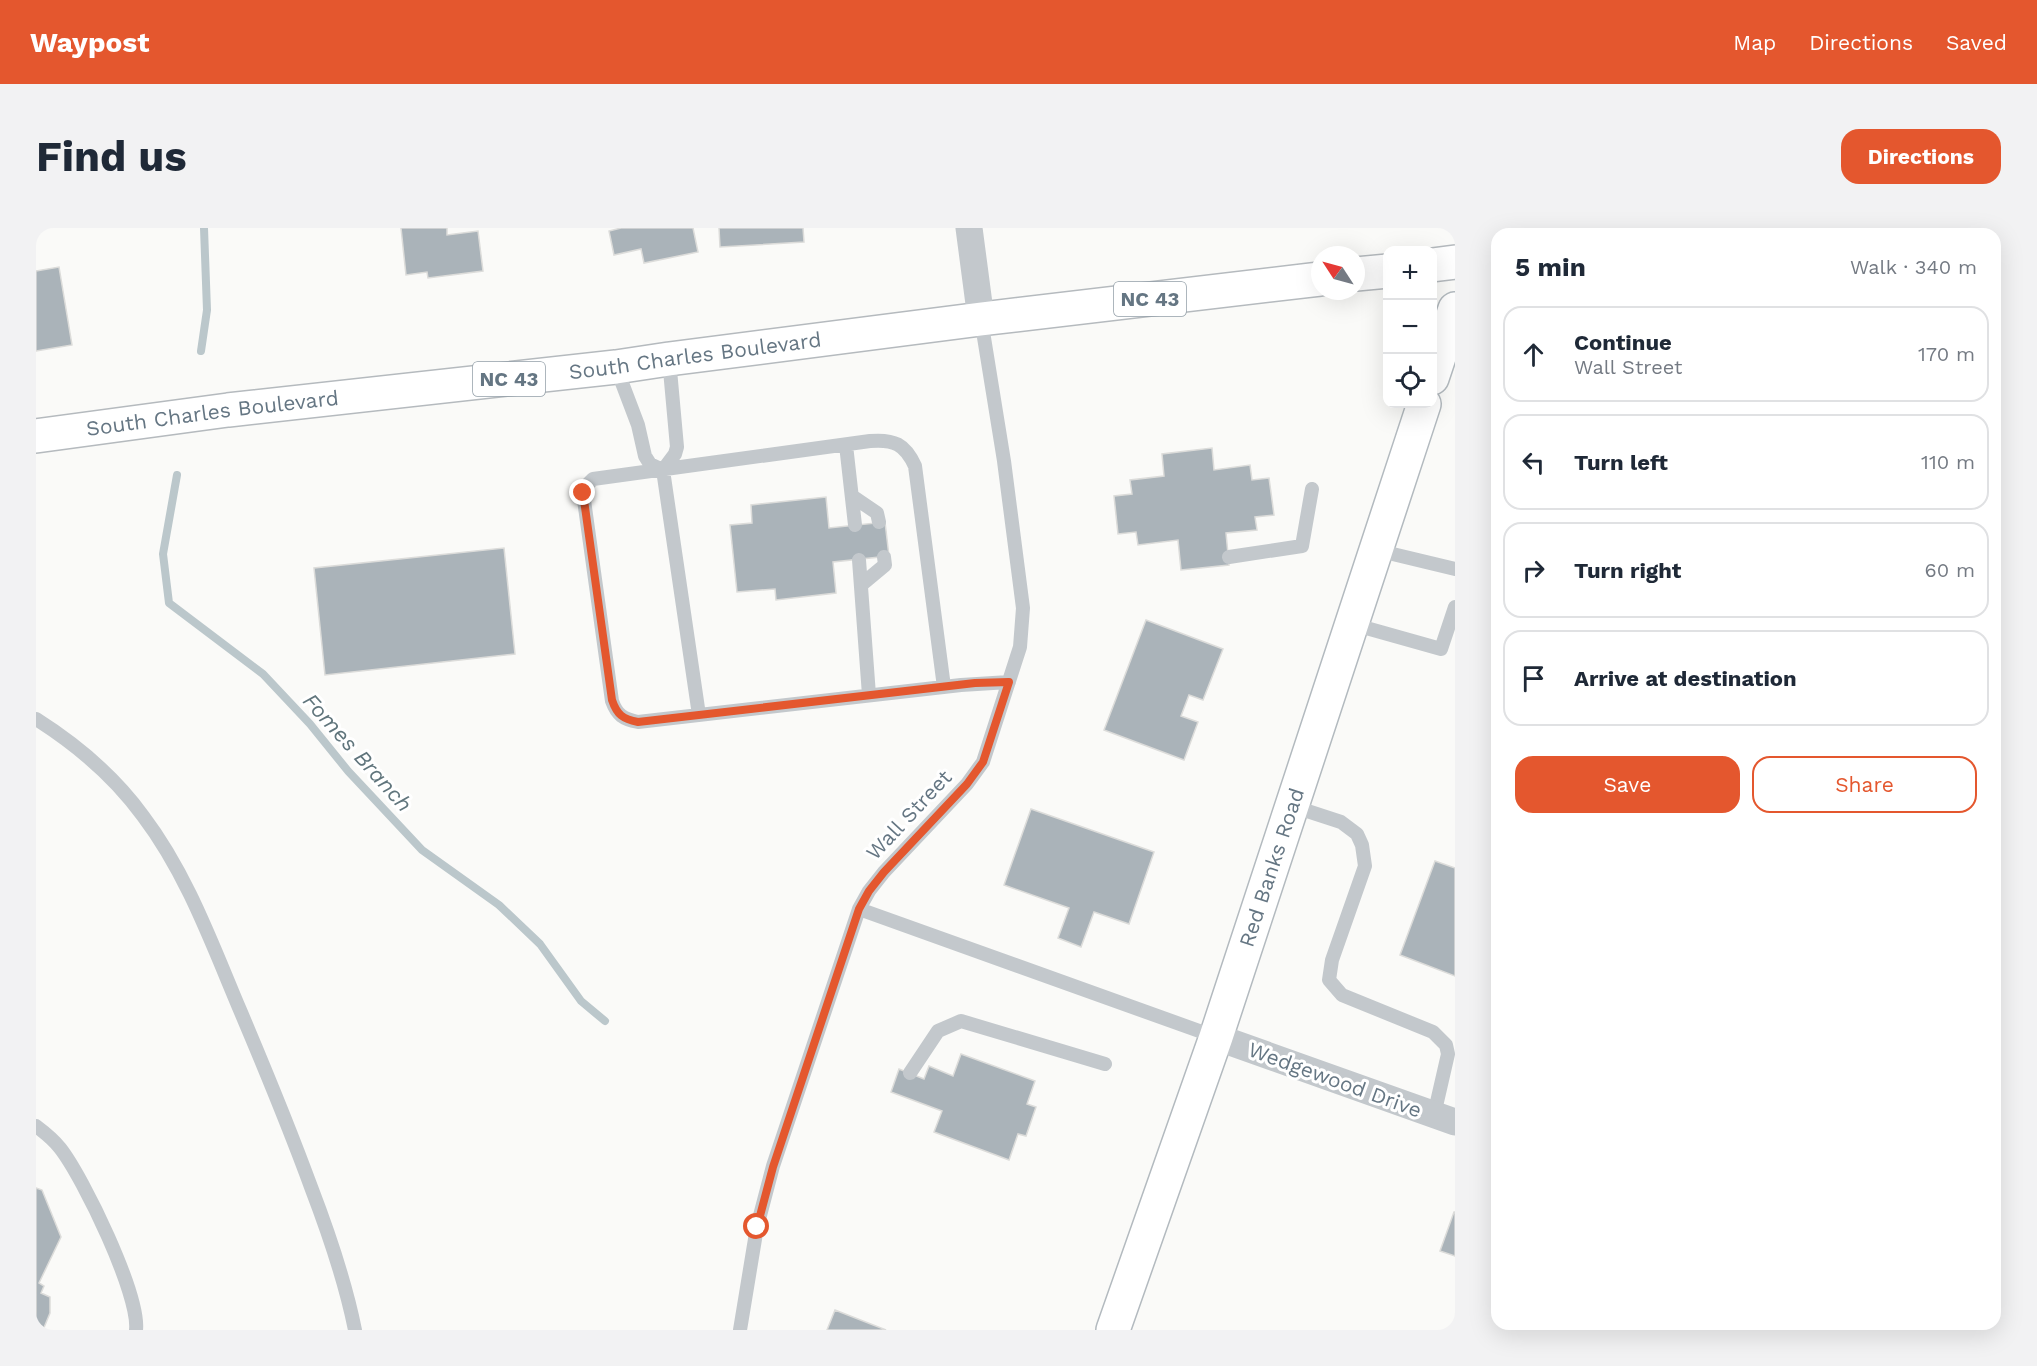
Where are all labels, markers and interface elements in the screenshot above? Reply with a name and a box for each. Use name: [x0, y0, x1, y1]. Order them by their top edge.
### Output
text: Waypost: [30, 26, 149, 59]
text: Map: [1733, 30, 1776, 55]
text: Directions: [1809, 30, 1913, 55]
text: Saved: [1946, 30, 2007, 55]
button: Directions: [1841, 129, 2001, 184]
text: Find us: [36, 132, 187, 181]
north arrow: [1311, 246, 1365, 300]
map controls: [1383, 246, 1437, 408]
button: +: [1383, 246, 1437, 300]
text: 5 min: [1515, 252, 1586, 282]
text: Walk · 340 m: [1850, 255, 1977, 279]
road number: NC 43: [1114, 282, 1186, 316]
button: −: [1383, 300, 1437, 354]
street label: South Charles Boulevard: [568, 327, 823, 384]
text: Continue: [1574, 330, 1672, 355]
icon: ahead: [1517, 338, 1550, 371]
text: 170 m: [1918, 342, 1975, 366]
button: locate: [1383, 354, 1437, 408]
text: Wall Street: [1574, 355, 1682, 379]
road number: NC 43: [473, 362, 545, 396]
street label: South Charles Boulevard: [85, 385, 340, 441]
icon: left: [1517, 446, 1550, 479]
text: Turn left: [1574, 450, 1668, 475]
text: 110 m: [1921, 450, 1975, 474]
route end: [569, 479, 595, 505]
icon: right: [1517, 554, 1550, 587]
text: Turn right: [1574, 558, 1681, 583]
text: 60 m: [1925, 558, 1975, 582]
icon: arrive: [1517, 662, 1550, 695]
text: Arrive at destination: [1574, 666, 1797, 691]
water label: Fomes Branch: [298, 688, 417, 817]
button: Save: [1515, 756, 1740, 813]
button: Share: [1752, 756, 1977, 813]
street label: Wall Street: [861, 764, 957, 865]
street label: Red Banks Road: [1233, 785, 1309, 950]
street label: Wedgewood Drive: [1245, 1037, 1425, 1123]
route start: [743, 1213, 769, 1239]

